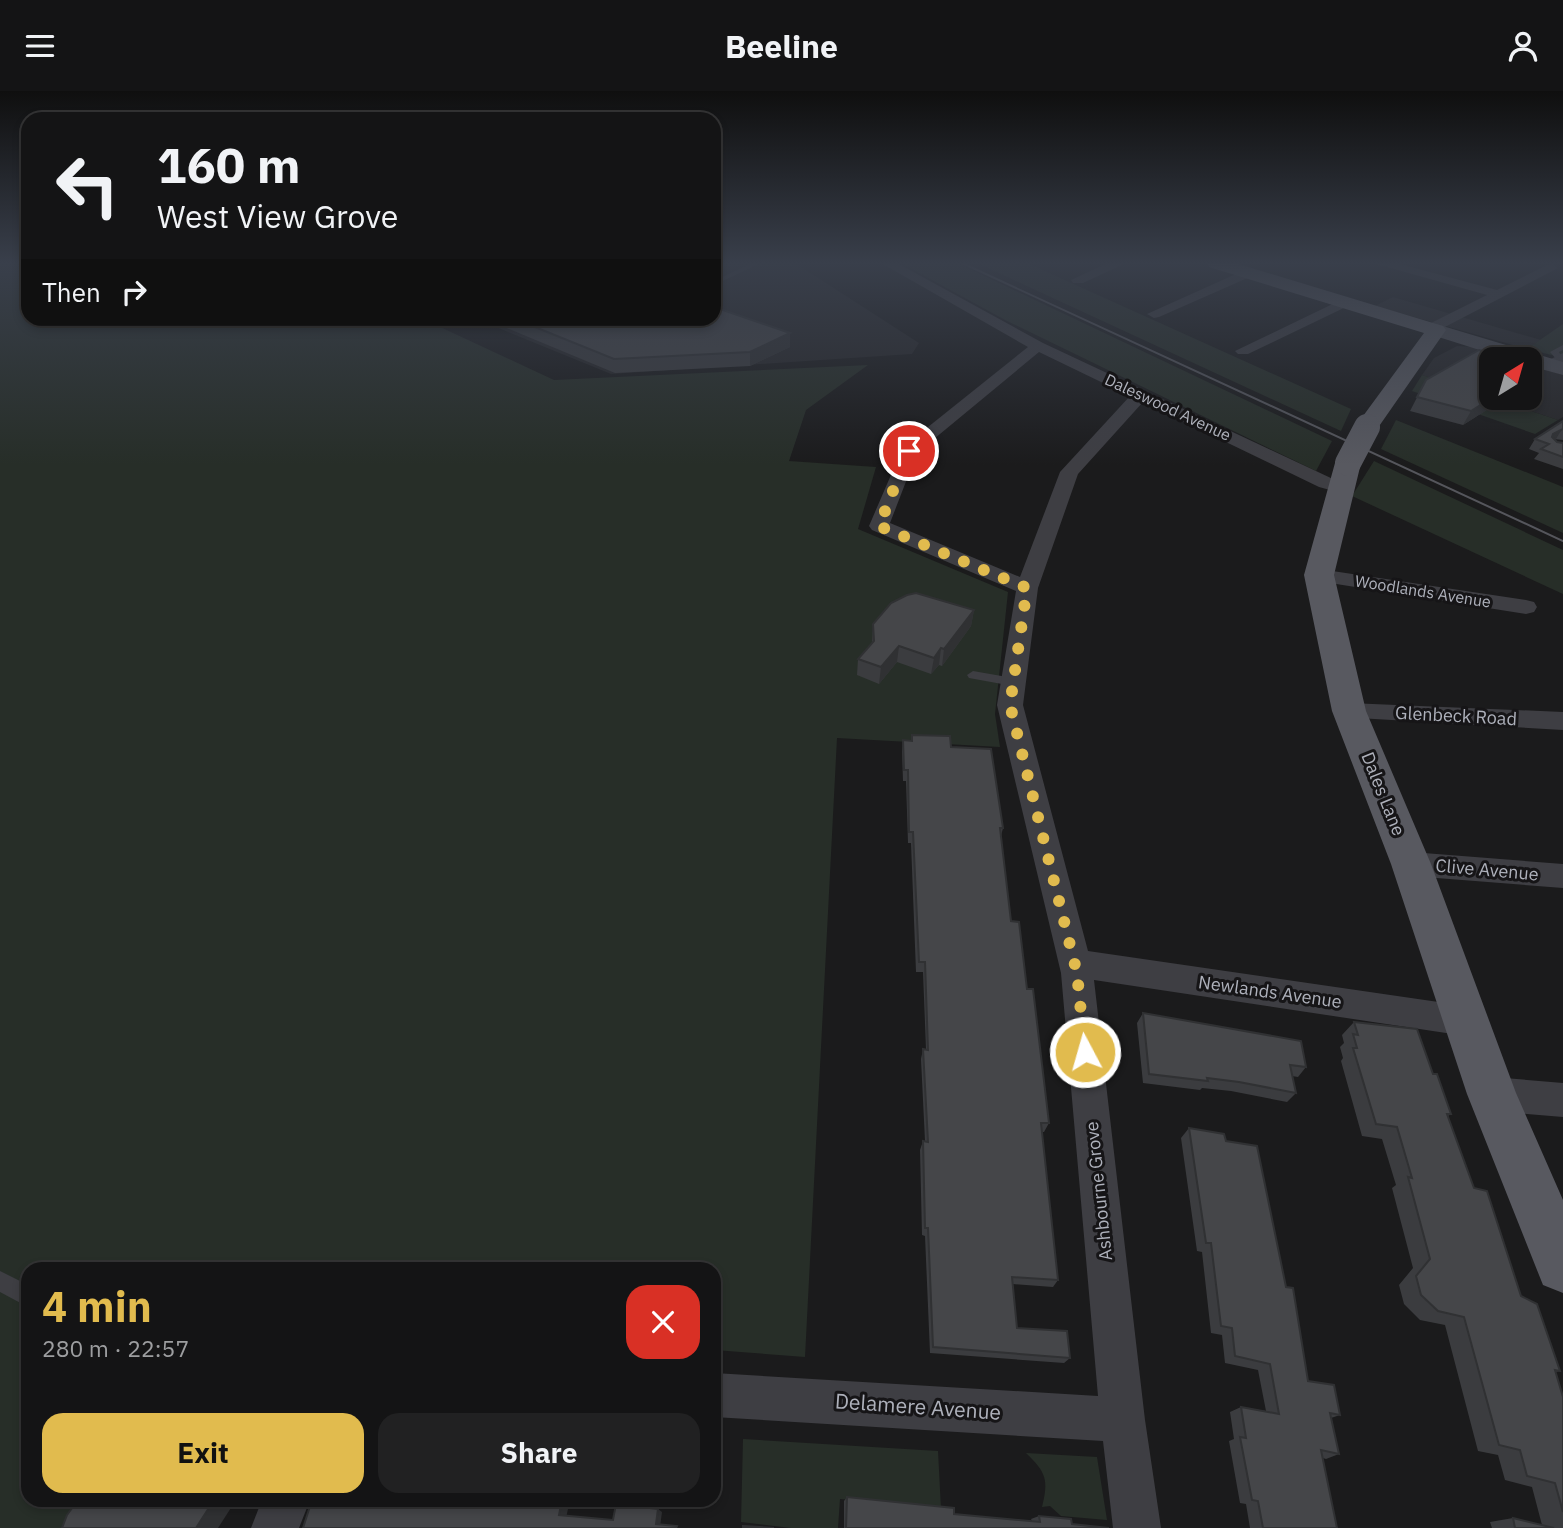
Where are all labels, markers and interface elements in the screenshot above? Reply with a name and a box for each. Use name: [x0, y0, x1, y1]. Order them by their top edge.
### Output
text: Beeline: [725, 25, 838, 67]
icon: menu: [21, 27, 59, 65]
icon: person: [1504, 27, 1542, 65]
text: 160 m: [157, 133, 301, 196]
icon: left: [42, 140, 133, 231]
text: West View Grove: [157, 195, 398, 237]
icon: right: [115, 273, 153, 311]
text: Then: [42, 275, 101, 309]
north arrow: [1479, 347, 1542, 409]
map controls: [1479, 347, 1542, 410]
street label: Daleswood Avenue: [1102, 369, 1234, 445]
pin: [879, 421, 939, 481]
icon: arrive: [890, 432, 928, 470]
street label: Woodlands Avenue: [1354, 570, 1493, 612]
street label: Glenbeck Road: [1395, 701, 1518, 730]
street label: Dales Lane: [1356, 749, 1411, 839]
street label: Clive Avenue: [1434, 854, 1540, 885]
street label: Newlands Avenue: [1197, 970, 1343, 1013]
position arrow: [1048, 1015, 1122, 1089]
street label: Ashbourne Grove: [1080, 1120, 1117, 1262]
text: 4 min: [42, 1279, 152, 1334]
button: close: [626, 1285, 700, 1359]
text: 280 m · 22:57: [42, 1333, 189, 1363]
street label: Delamere Avenue: [834, 1386, 1002, 1426]
button: Exit: [42, 1413, 364, 1493]
button: Share: [378, 1413, 700, 1493]

